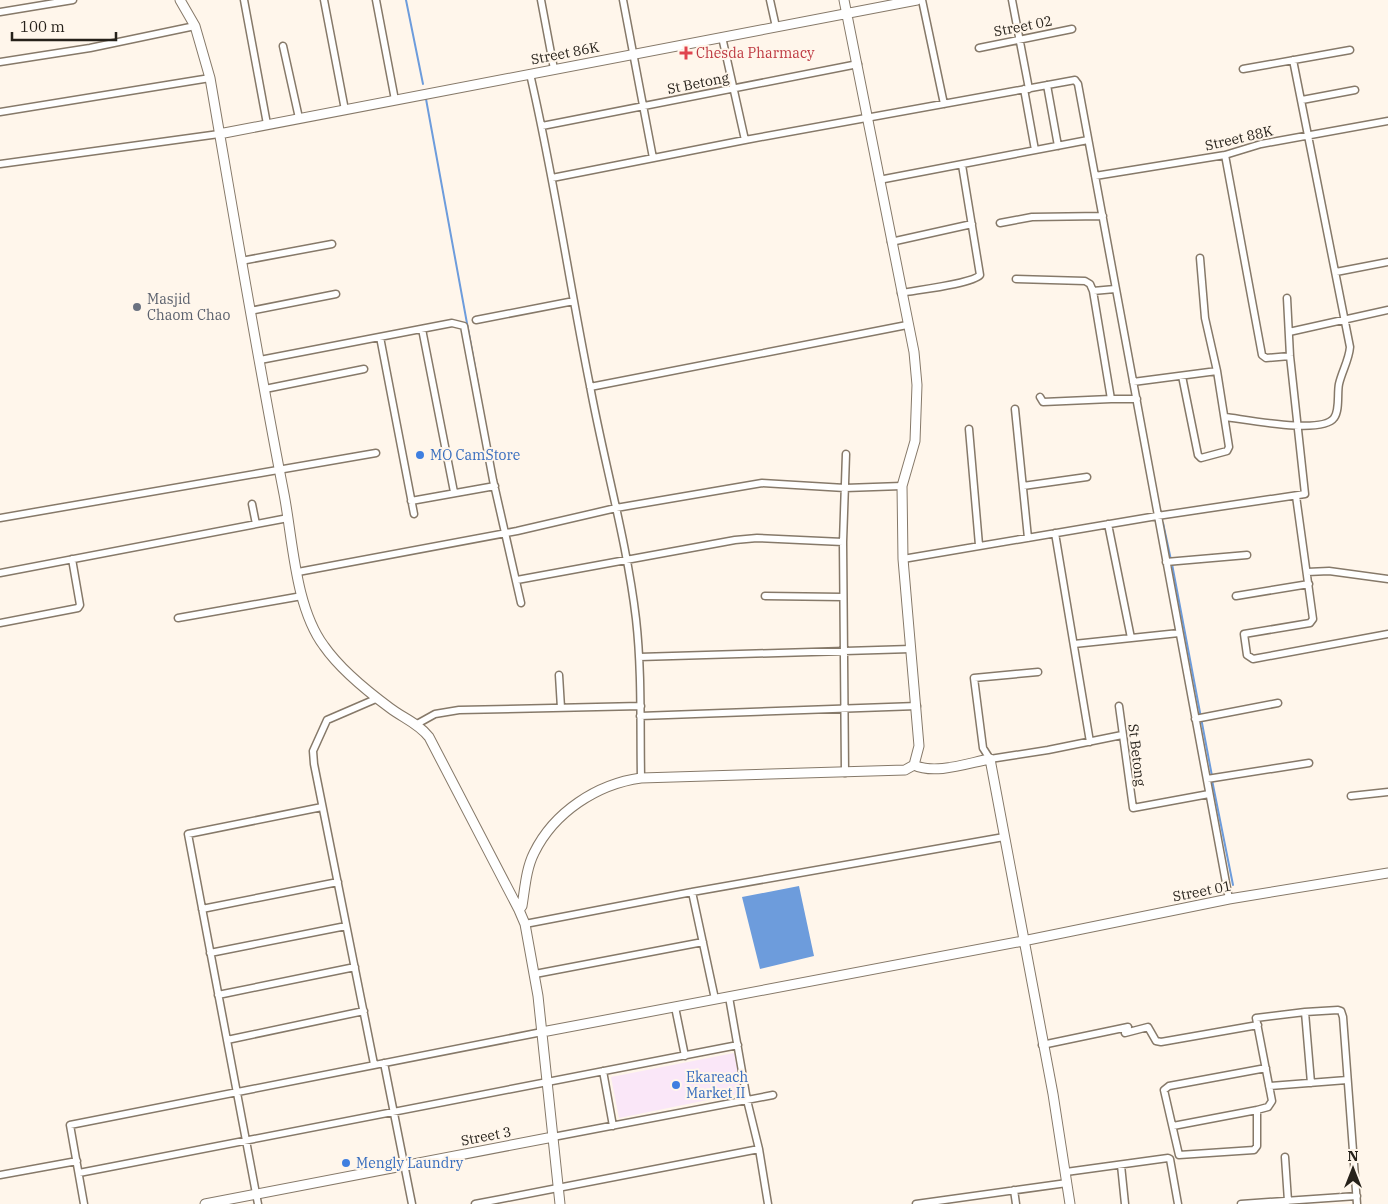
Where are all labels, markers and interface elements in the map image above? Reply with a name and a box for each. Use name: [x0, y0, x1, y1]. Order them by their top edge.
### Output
scale bar: [12, 10, 116, 42]
street label: Street 02: [992, 12, 1054, 40]
text: 100 m: [20, 17, 65, 36]
street label: Street 86K: [529, 38, 601, 68]
place label: Chesda Pharmacy: [696, 44, 815, 62]
marker: Chesda Pharmacy: [680, 47, 692, 59]
street label: St Betong: [665, 68, 731, 98]
street label: Street 88K: [1203, 121, 1275, 155]
place label: Masjid Chaom Chao: [147, 290, 230, 324]
marker: Masjid Chaom Chao: [131, 301, 143, 313]
place label: MO CamStore: [430, 446, 520, 464]
marker: MO CamStore: [414, 449, 426, 461]
street label: St Betong: [1124, 723, 1150, 788]
street label: Street 01: [1171, 877, 1233, 905]
place label: Ekareach Market II: [686, 1068, 749, 1102]
marker: Ekareach Market II: [670, 1079, 682, 1091]
street label: Street 3: [459, 1122, 513, 1150]
north arrow: [1328, 1144, 1378, 1194]
text: N: [1347, 1147, 1359, 1165]
place label: Mengly Laundry: [356, 1154, 464, 1172]
marker: Mengly Laundry: [340, 1157, 352, 1169]

